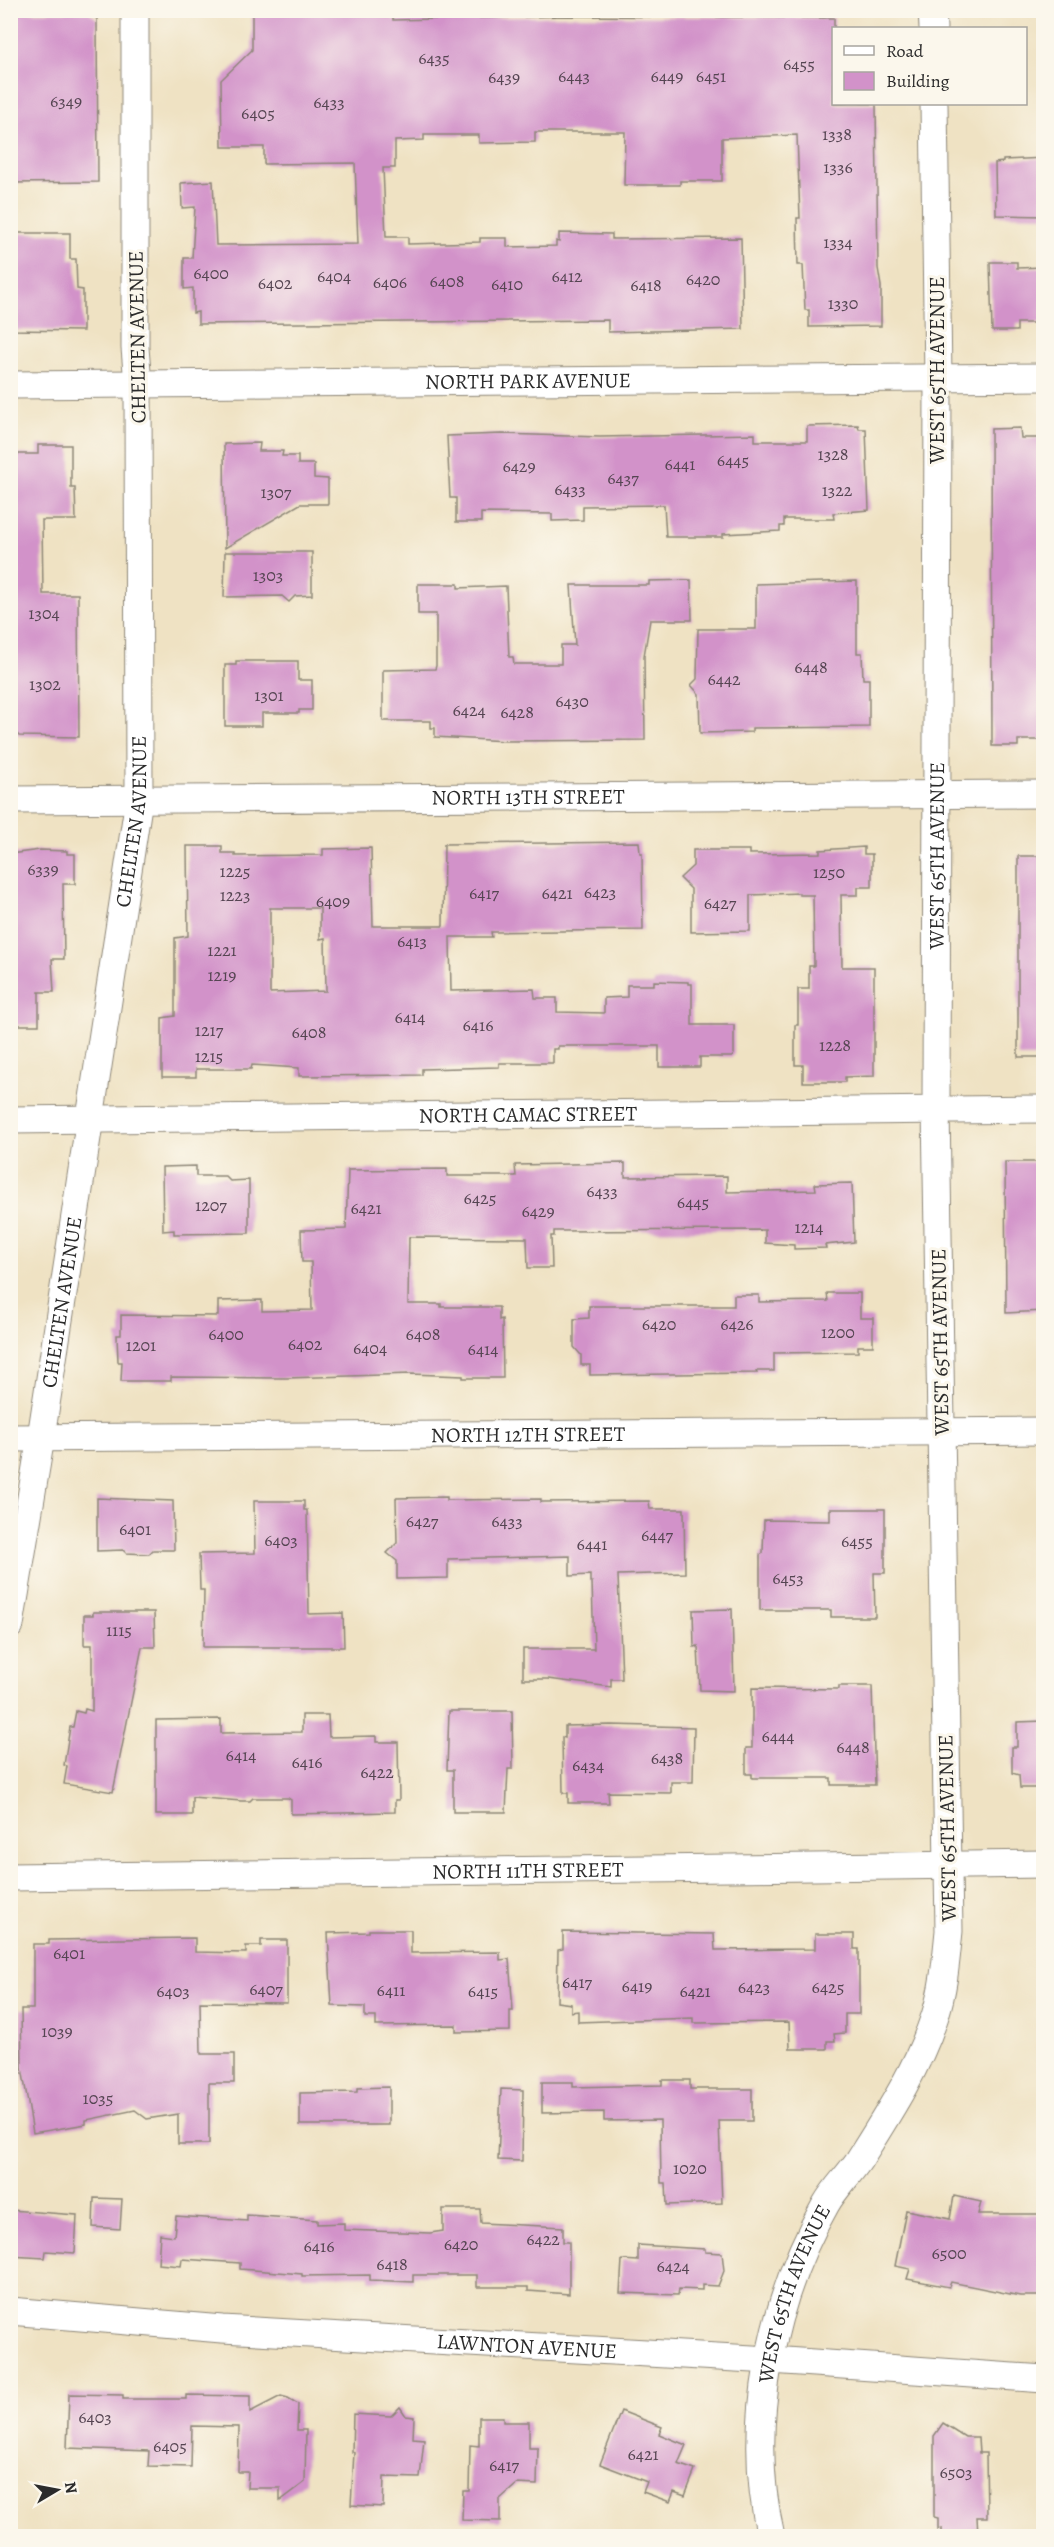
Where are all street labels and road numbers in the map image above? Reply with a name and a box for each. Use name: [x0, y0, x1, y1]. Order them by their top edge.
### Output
street label: CHELTEN AVENUE: [121, 250, 153, 424]
street label: WEST 65TH AVENUE: [923, 276, 951, 465]
street label: NORTH PARK AVENUE: [425, 366, 631, 396]
street label: CHELTEN AVENUE: [109, 736, 153, 909]
street label: WEST 65TH AVENUE: [922, 762, 951, 951]
street label: NORTH 13TH STREET: [431, 782, 625, 812]
street label: NORTH CAMAC STREET: [419, 1099, 638, 1130]
street label: CHELTEN AVENUE: [35, 1215, 89, 1390]
street label: WEST 65TH AVENUE: [924, 1248, 956, 1437]
street label: NORTH 12TH STREET: [431, 1420, 626, 1449]
street label: WEST 65TH AVENUE: [931, 1734, 963, 1923]
street label: NORTH 11TH STREET: [432, 1855, 624, 1886]
street label: WEST 65TH AVENUE: [751, 2199, 837, 2386]
street label: LAWNTON AVENUE: [436, 2327, 618, 2365]

